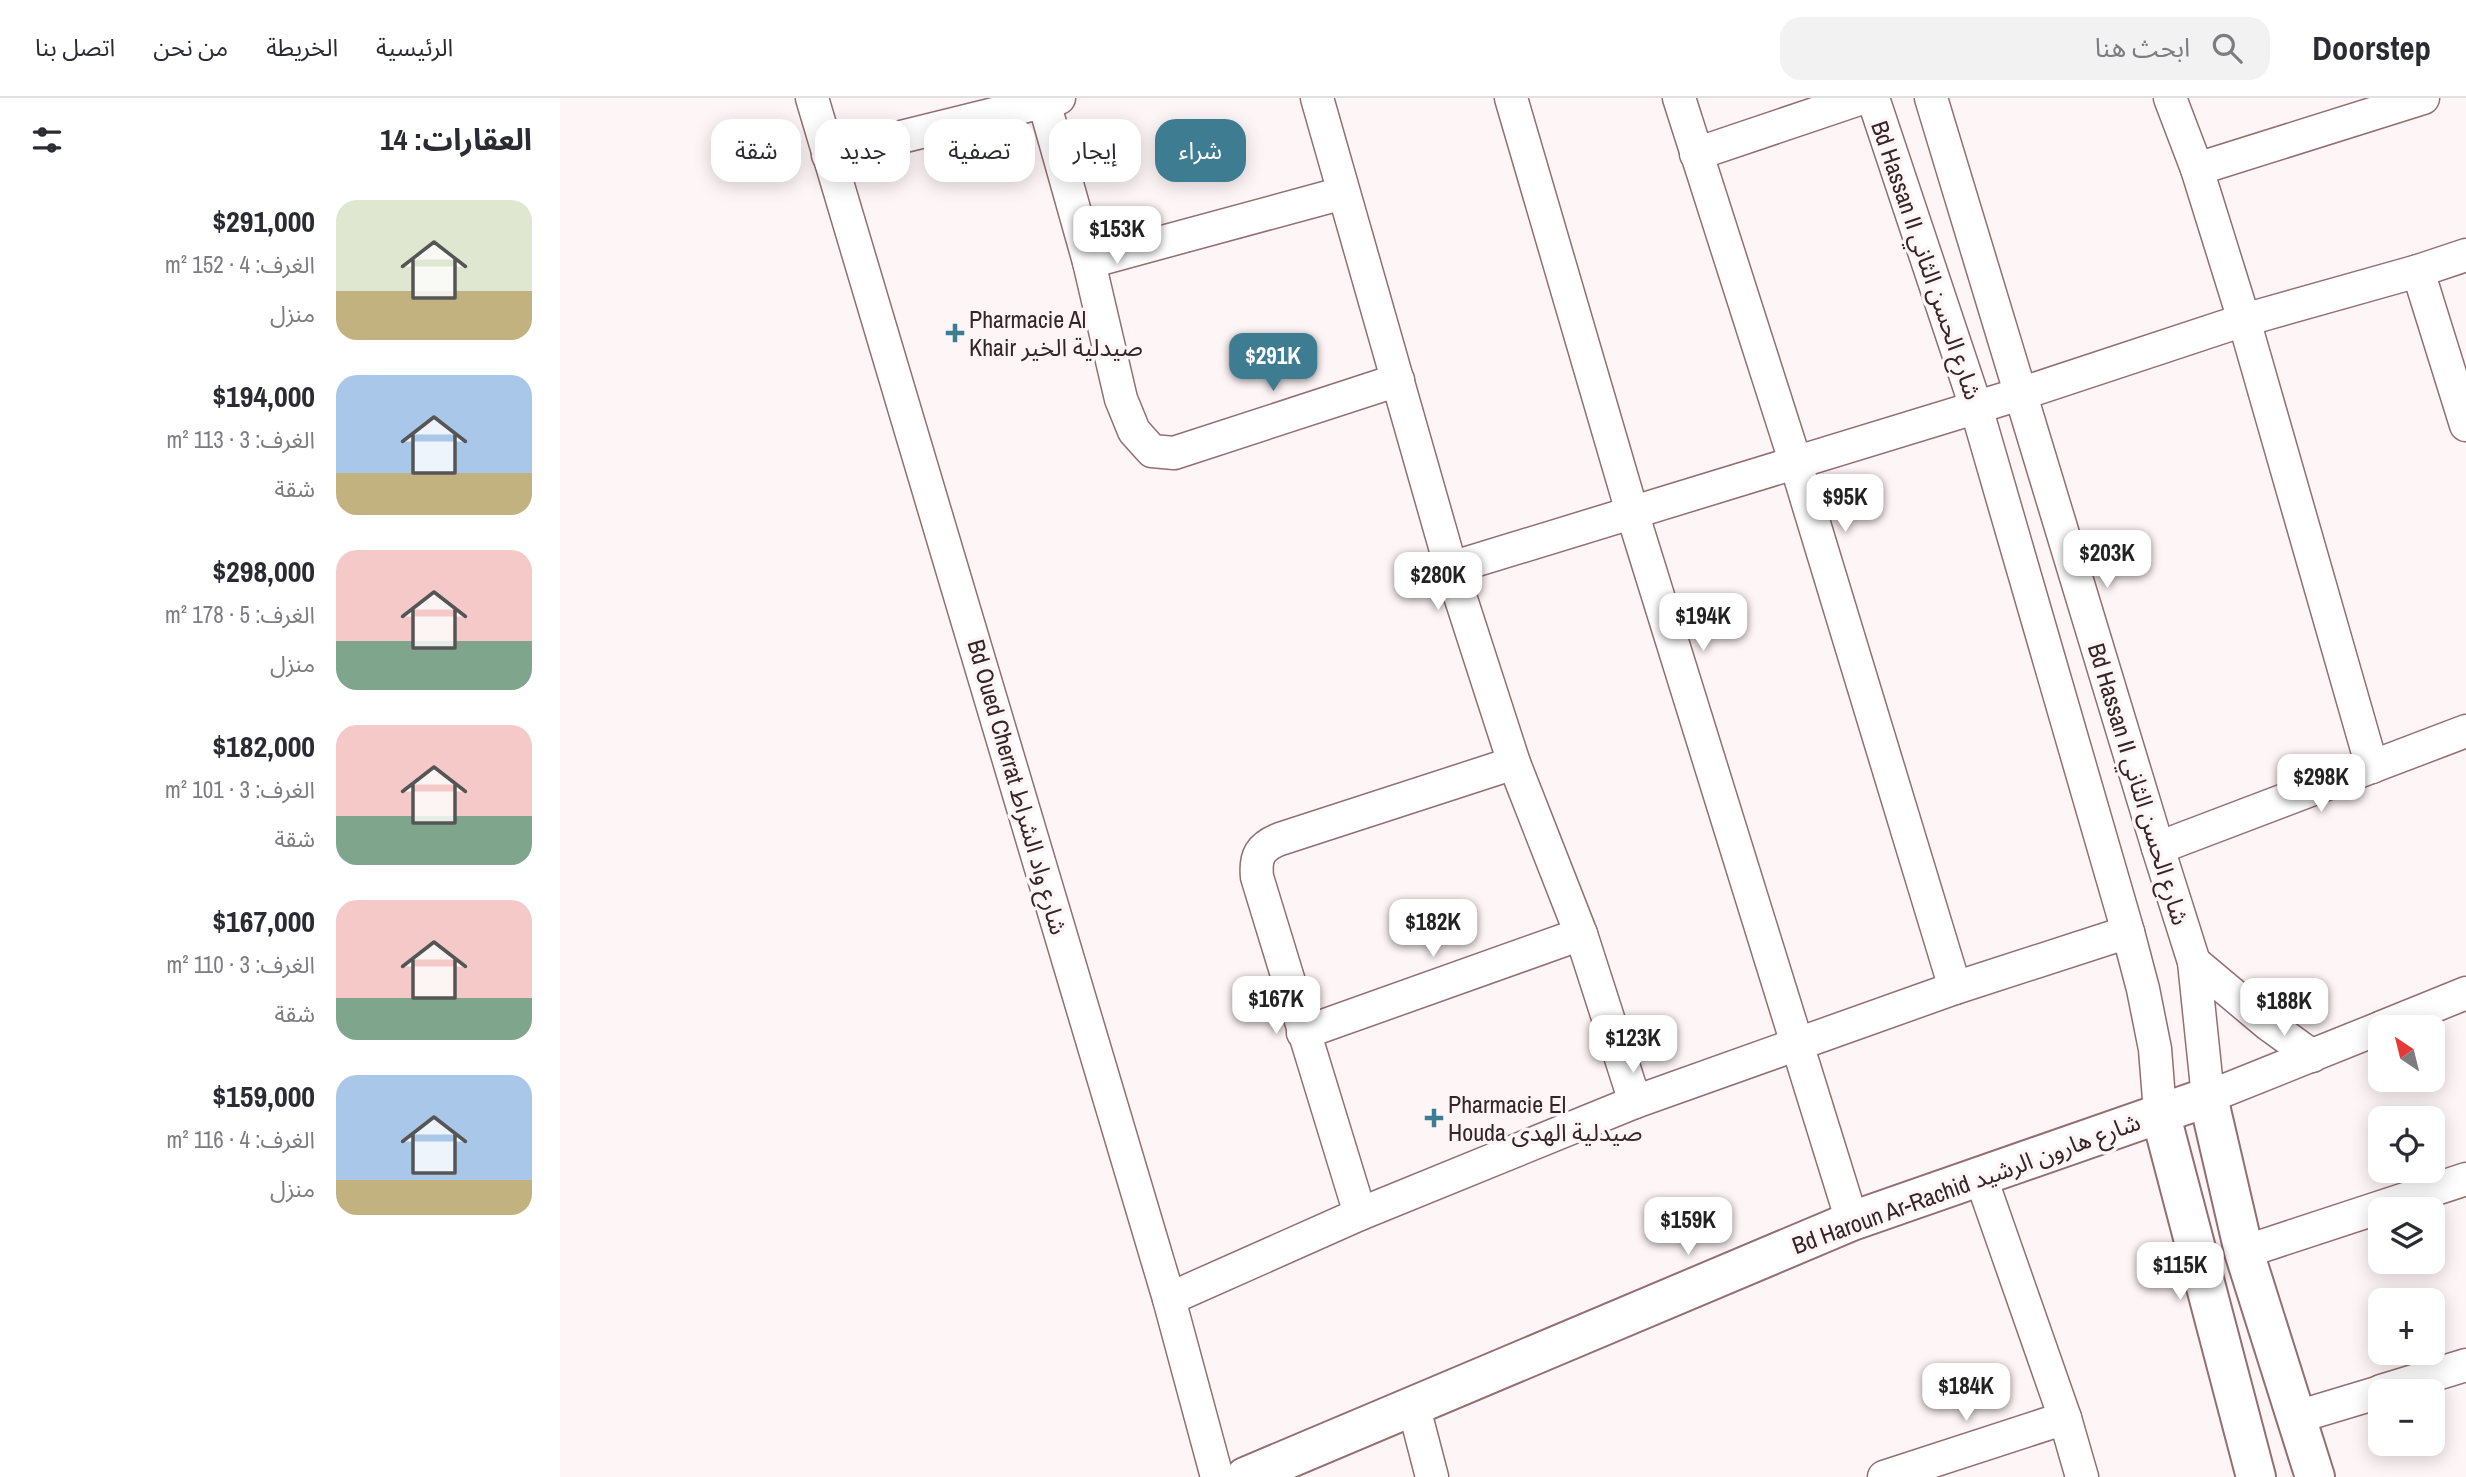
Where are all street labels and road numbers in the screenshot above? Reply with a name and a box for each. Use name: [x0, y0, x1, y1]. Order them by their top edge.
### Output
street label: Bd Hassan II شارع الحسن الثاني: [1861, 116, 1990, 405]
street label: Bd Oued Cherrat شارع واد الشراط: [959, 636, 1076, 939]
street label: Bd Hassan II شارع الحسن الثاني: [2077, 639, 2197, 930]
street label: Bd Haroun Ar-Rachid شارع هارون الرشيد: [1787, 1105, 2145, 1263]

